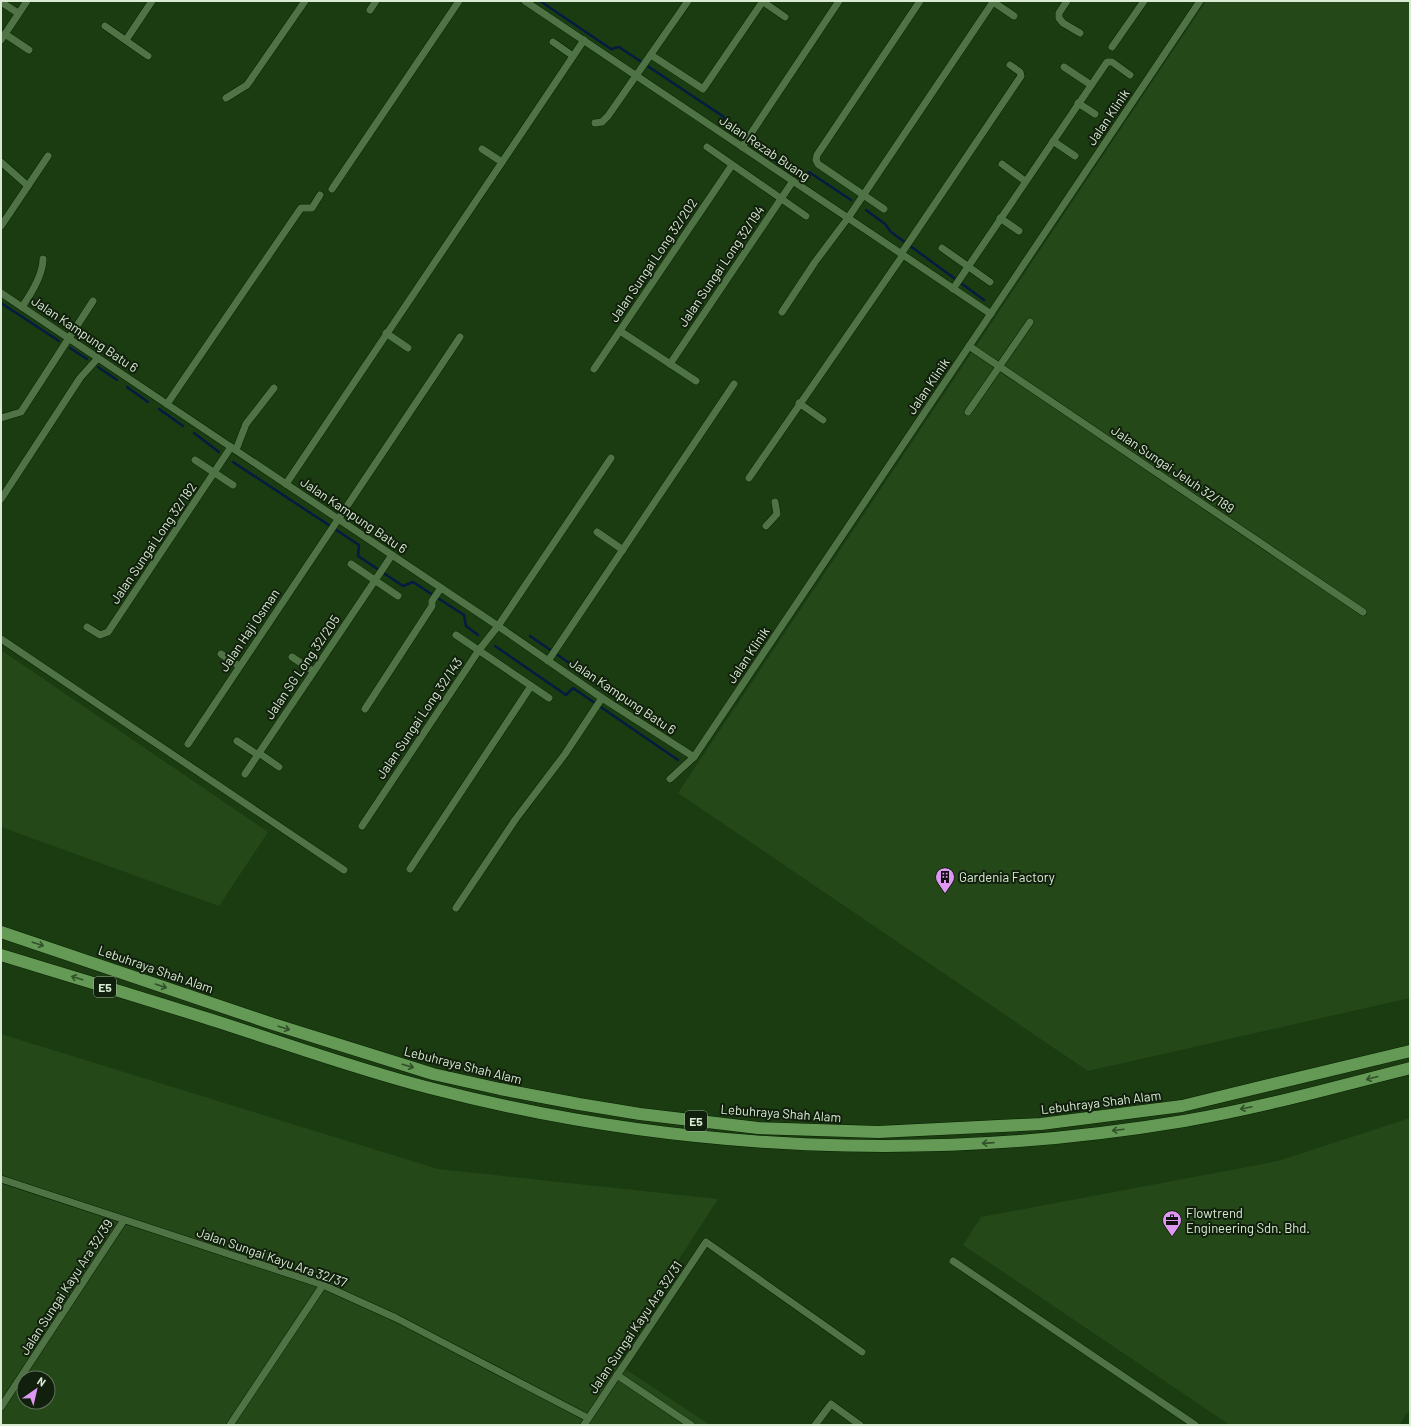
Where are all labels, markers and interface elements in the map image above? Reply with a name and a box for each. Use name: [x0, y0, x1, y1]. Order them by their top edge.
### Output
street label: Jalan Klinik: [1083, 85, 1133, 148]
street label: Jalan Rezab Buang: [717, 112, 813, 184]
street label: Jalan Sungai Long 32/202: [606, 195, 700, 325]
street label: Jalan Sungai Long 32/194: [674, 202, 768, 330]
street label: Jalan Kampung Batu 6: [29, 292, 142, 376]
street label: Jalan Klinik: [903, 354, 953, 417]
street label: Jalan Sungai Jeluh 32/189: [1108, 422, 1238, 516]
street label: Jalan Kampung Batu 6: [298, 473, 411, 557]
street label: Jalan Sungai Long 32/182: [106, 479, 200, 607]
street label: Jalan Haji Osman: [215, 586, 283, 674]
street label: Jalan SG Long 32/205: [261, 612, 343, 722]
street label: Jalan Klinik: [723, 623, 773, 686]
street label: Jalan Sungai Long 32/143: [372, 654, 466, 782]
street label: Jalan Kampung Batu 6: [567, 654, 680, 738]
building icon: Gardenia Factory: [934, 866, 956, 894]
place label: Gardenia Factory: [959, 869, 1055, 885]
one-way arrow: [31, 941, 44, 948]
street label: Lebuhraya Shah Alam: [96, 942, 216, 996]
one-way arrow: [72, 974, 84, 982]
road number: E5: [94, 977, 116, 997]
one-way arrow: [154, 983, 167, 990]
one-way arrow: [277, 1025, 290, 1032]
street label: Lebuhraya Shah Alam: [402, 1043, 524, 1087]
one-way arrow: [401, 1063, 414, 1071]
one-way arrow: [1366, 1075, 1379, 1082]
street label: Lebuhraya Shah Alam: [1040, 1087, 1162, 1117]
street label: Lebuhraya Shah Alam: [720, 1101, 842, 1125]
one-way arrow: [1240, 1104, 1253, 1112]
road number: E5: [685, 1111, 707, 1131]
one-way arrow: [1112, 1126, 1125, 1133]
one-way arrow: [982, 1139, 995, 1146]
place label: Flowtrend Engineering Sdn. Bhd.: [1186, 1205, 1310, 1236]
office icon: Flowtrend Engineering Sdn. Bhd.: [1161, 1209, 1183, 1237]
street label: Jalan Sungai Kayu Ara 32/39: [16, 1216, 116, 1358]
street label: Jalan Sungai Kayu Ara 32/37: [195, 1224, 349, 1290]
street label: Jalan Sungai Kayu Ara 32/31: [585, 1258, 685, 1396]
north arrow: [16, 1370, 56, 1410]
text: N: [35, 1374, 49, 1389]

